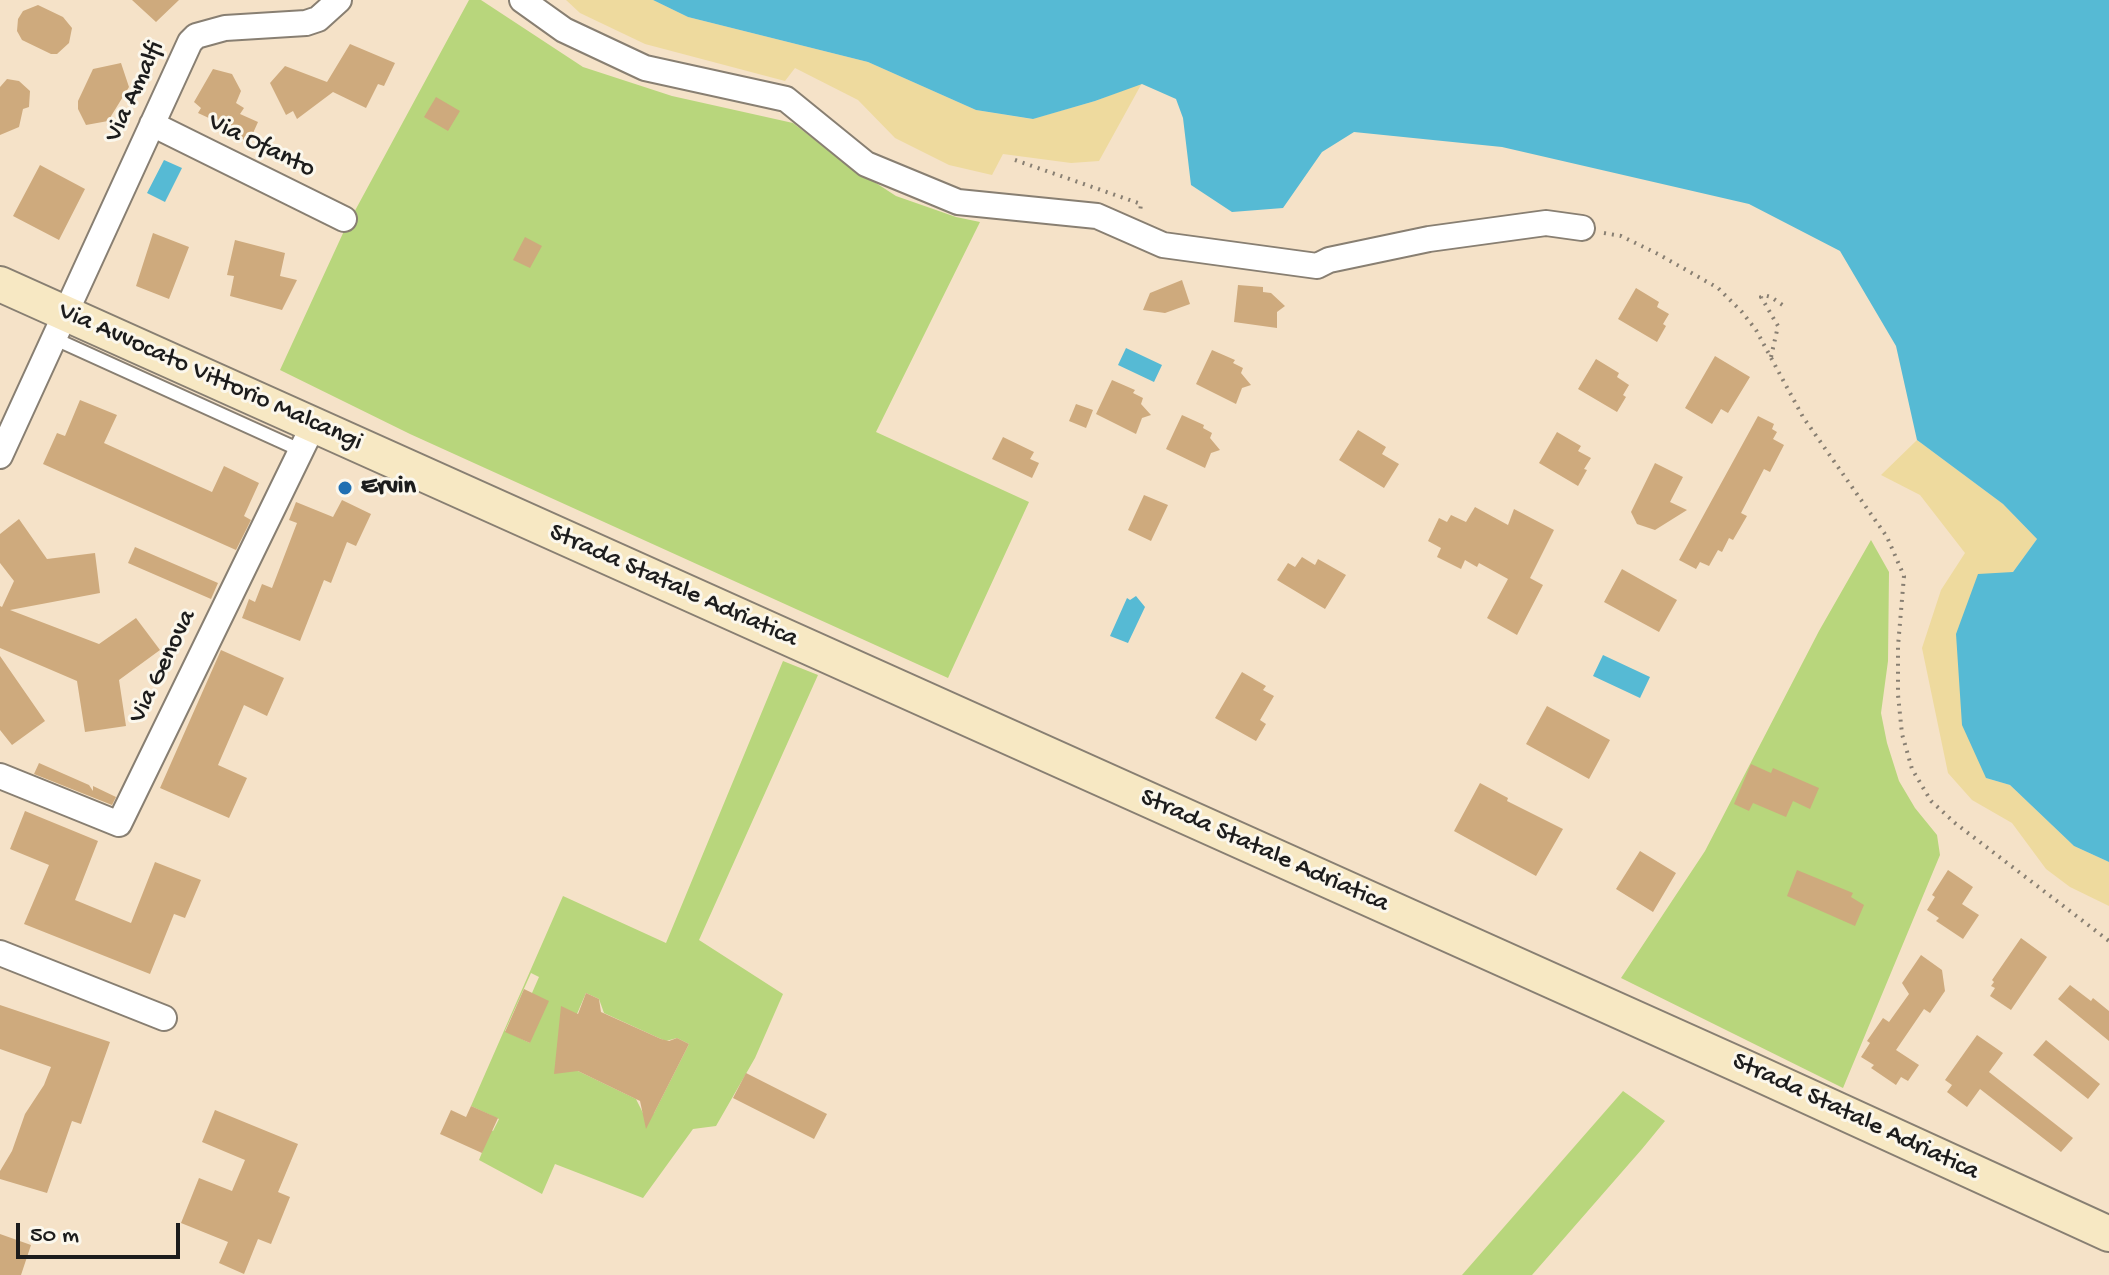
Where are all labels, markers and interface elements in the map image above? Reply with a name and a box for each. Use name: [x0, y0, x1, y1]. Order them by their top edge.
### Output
street label: Via Amalfi: [99, 36, 173, 148]
street label: Via Ofanto: [202, 108, 320, 186]
street label: Via Avvocato Vittorio Malcangi: [53, 297, 367, 459]
place label: Ervin: [361, 472, 416, 504]
marker: Ervin: [336, 479, 354, 497]
street label: Strada Statale Adriatica: [544, 518, 802, 656]
street label: Via Genova: [123, 605, 205, 729]
street label: Strada Statale Adriatica: [1135, 783, 1393, 921]
street label: Strada Statale Adriatica: [1727, 1047, 1983, 1189]
scale bar: [20, 1207, 184, 1257]
text: 50 m: [30, 1222, 79, 1251]

